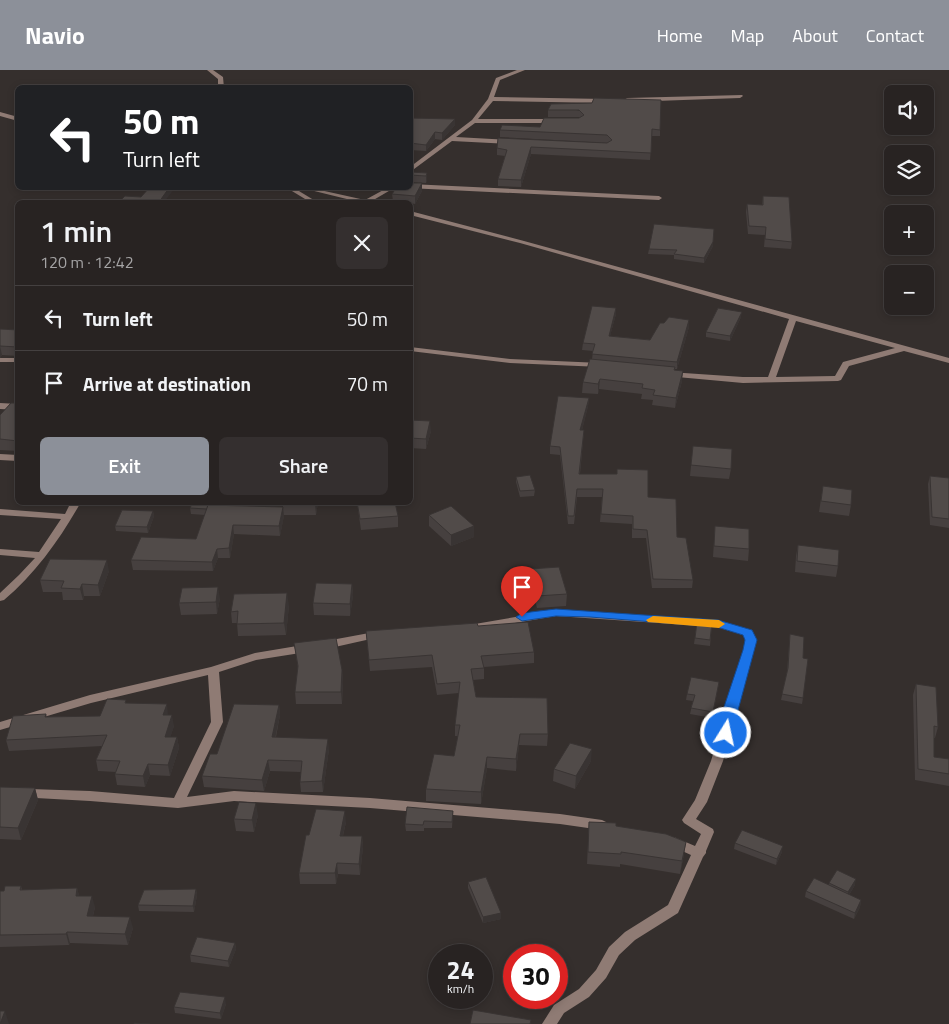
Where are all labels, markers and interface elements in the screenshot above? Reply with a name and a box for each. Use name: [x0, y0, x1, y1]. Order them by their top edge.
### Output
text: Navio: [25, 17, 85, 53]
text: Home: [657, 22, 703, 49]
text: Map: [731, 22, 764, 49]
text: About: [792, 22, 838, 49]
text: Contact: [866, 22, 924, 49]
map controls: [884, 85, 934, 315]
button: sound: [884, 85, 934, 135]
text: 50 m: [123, 94, 199, 148]
icon: left: [40, 105, 105, 170]
text: Turn left: [123, 142, 200, 176]
button: layers: [884, 145, 934, 195]
button: +: [884, 205, 934, 255]
text: 1 min: [40, 208, 112, 254]
button: close: [336, 217, 388, 269]
text: 120 m · 12:42: [40, 250, 134, 274]
button: −: [884, 265, 934, 315]
icon: left: [40, 304, 68, 332]
text: Turn left: [83, 304, 153, 333]
text: 50 m: [347, 304, 388, 333]
icon: arrive: [40, 369, 68, 397]
text: Arrive at destination: [83, 369, 251, 398]
text: 70 m: [347, 369, 388, 398]
button: Exit: [40, 437, 209, 495]
button: Share: [219, 437, 388, 495]
pin: [501, 566, 543, 617]
icon: arrive: [508, 573, 536, 601]
position arrow: [699, 706, 751, 758]
speed limit sign: 30: [503, 944, 568, 1009]
text: 24: [446, 951, 475, 989]
text: km/h: [447, 979, 474, 998]

